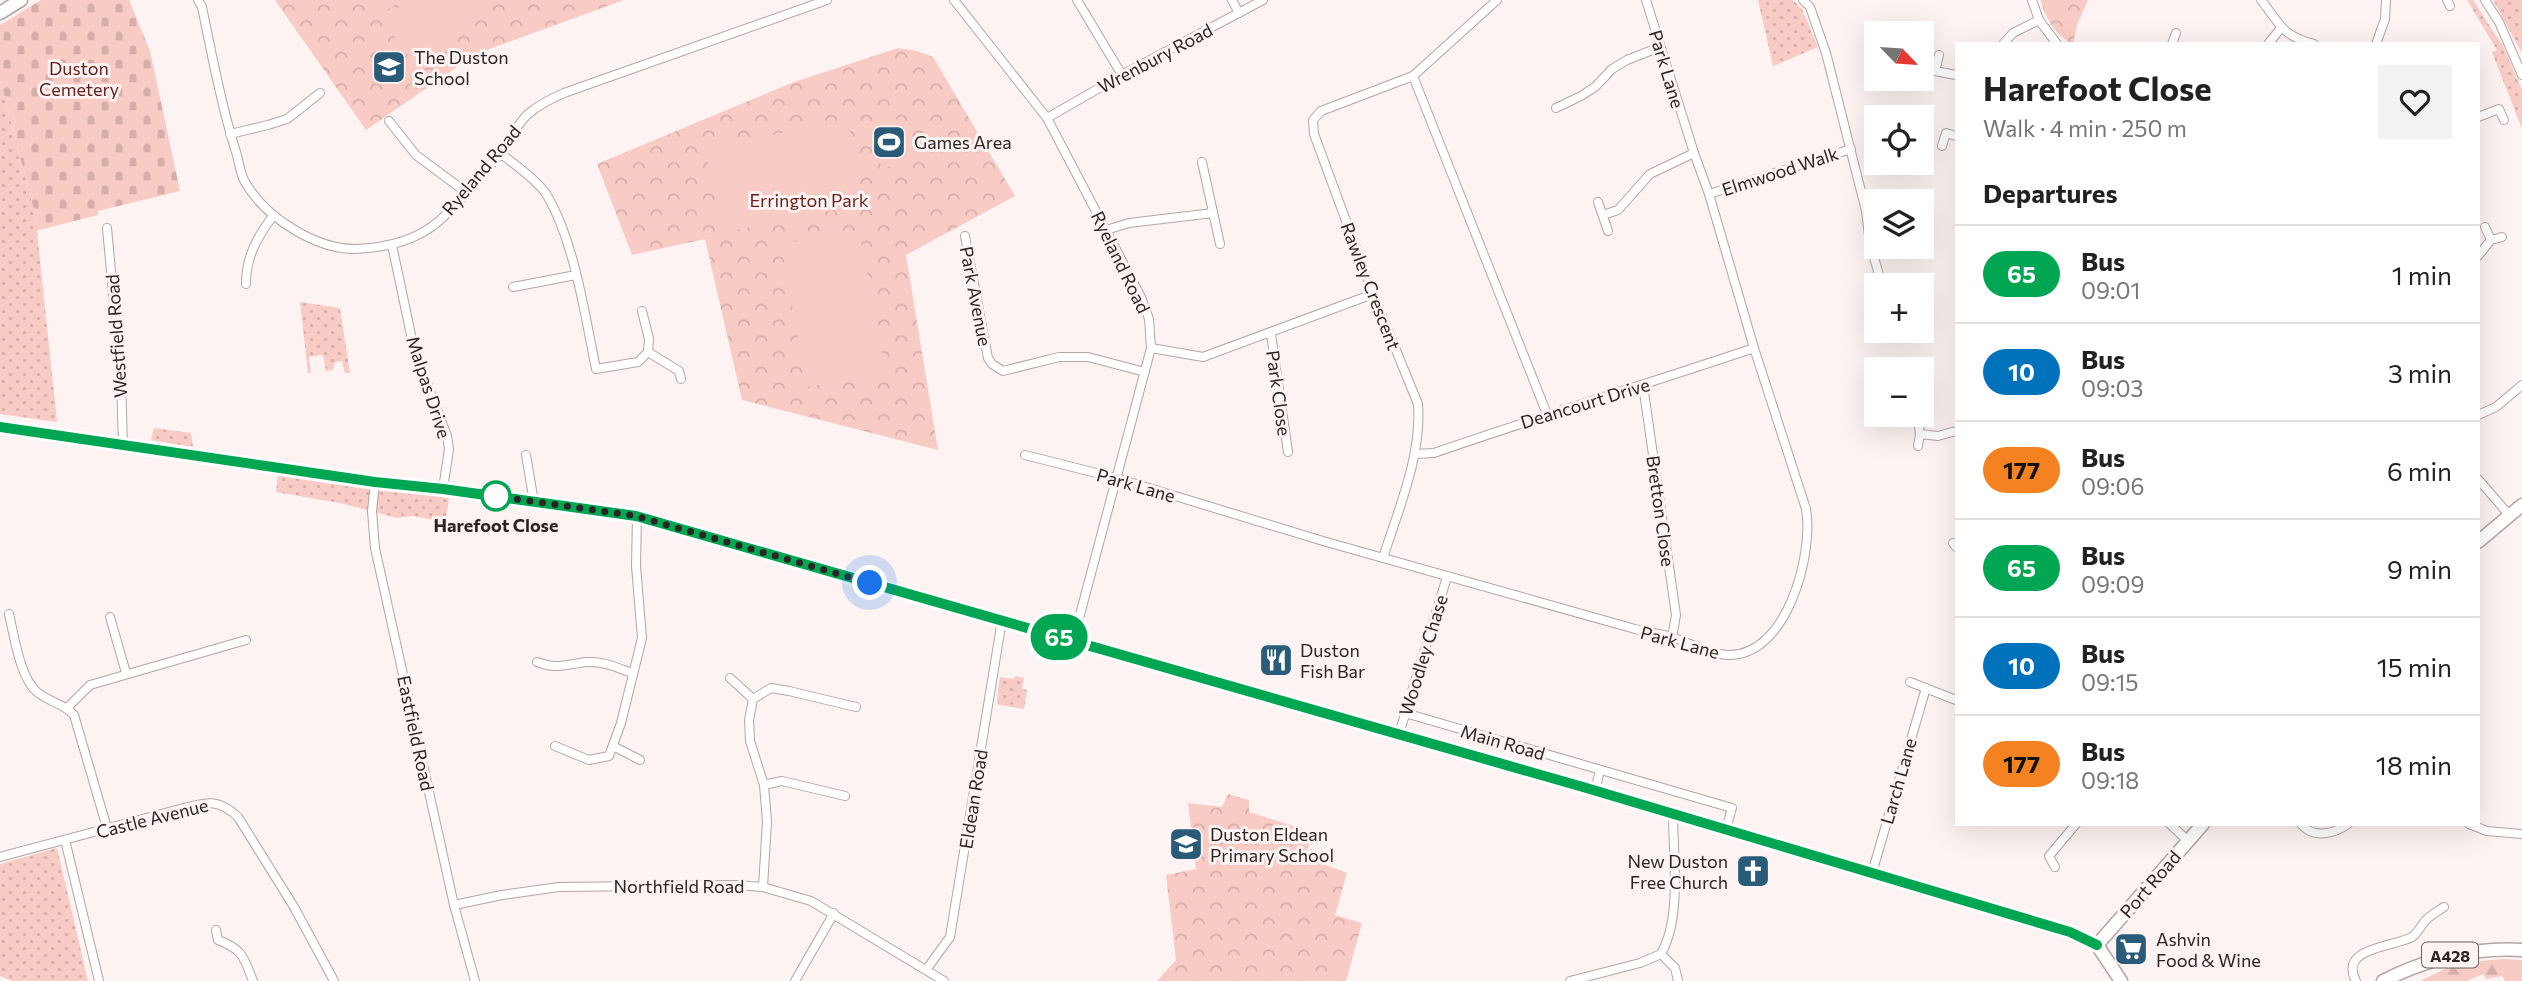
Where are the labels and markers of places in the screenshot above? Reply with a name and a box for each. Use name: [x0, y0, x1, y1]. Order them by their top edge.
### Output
place label: The Duston School: [414, 46, 509, 89]
school or university icon: The Duston School: [370, 48, 408, 86]
sports icon: Games Area: [870, 123, 908, 161]
place label: Games Area: [914, 131, 1012, 153]
marker: Harefoot Close: [481, 481, 511, 511]
place label: Harefoot Close: [434, 514, 558, 536]
place label: Duston Fish Bar: [1300, 639, 1365, 682]
restaurant icon: Duston Fish Bar: [1257, 641, 1295, 679]
place label: Duston Eldean Primary School: [1210, 823, 1334, 866]
school or university icon: Duston Eldean Primary School: [1167, 825, 1205, 863]
place label: New Duston Free Church: [1628, 850, 1728, 893]
church icon: New Duston Free Church: [1734, 852, 1772, 890]
place label: Ashvin Food & Wine: [2156, 928, 2261, 971]
supermarket icon: Ashvin Food & Wine: [2112, 930, 2150, 968]

